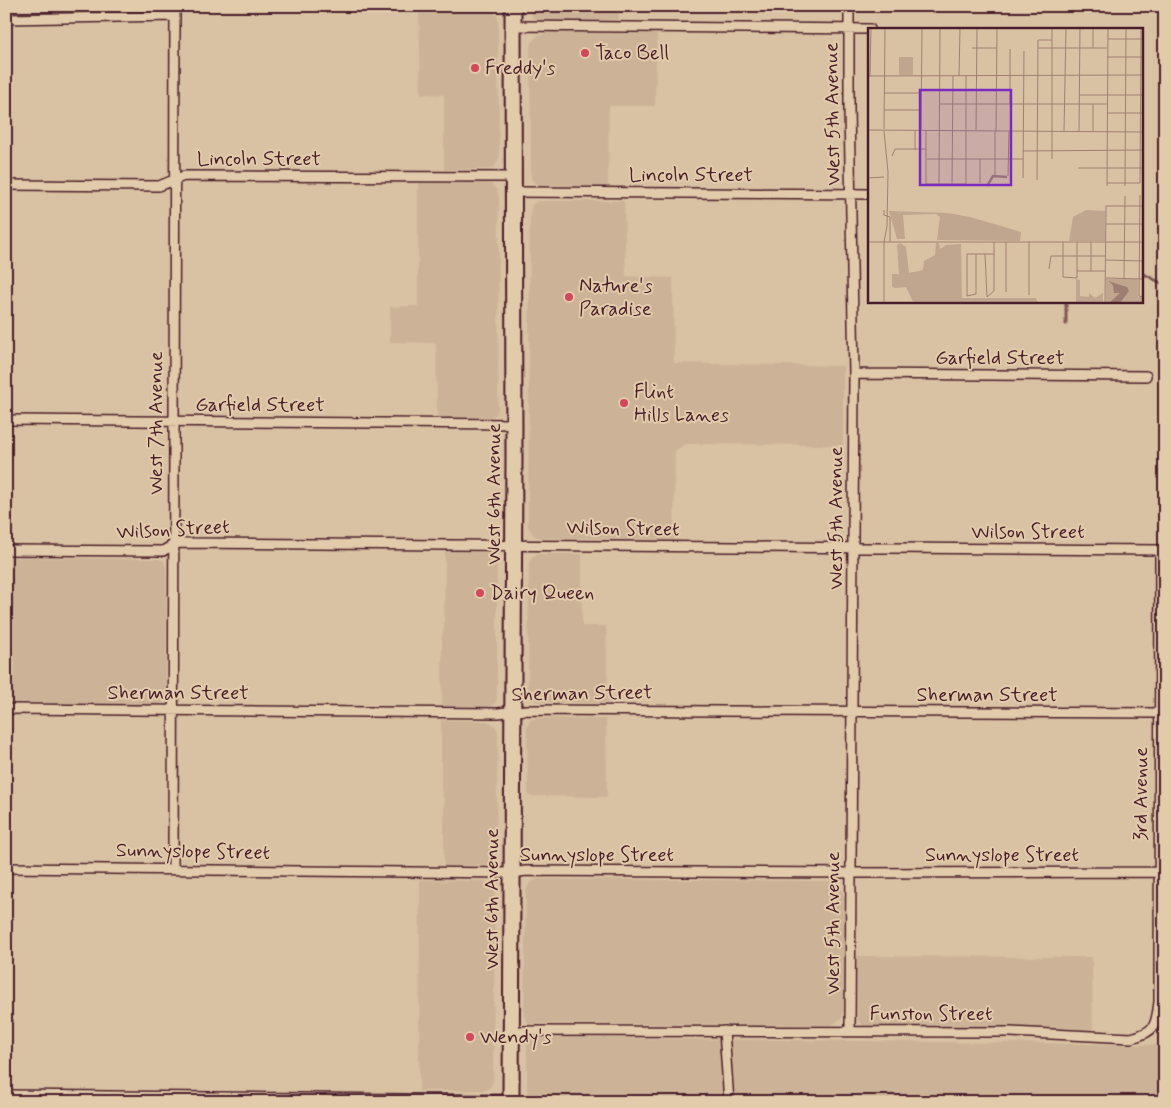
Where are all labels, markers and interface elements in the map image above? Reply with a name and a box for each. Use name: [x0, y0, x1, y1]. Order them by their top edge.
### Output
inset map: [868, 28, 1144, 302]
place label: Taco Bell: [595, 40, 669, 67]
street label: West 5th Avenue: [818, 42, 848, 186]
marker: Taco Bell: [579, 47, 591, 59]
place label: Freddy's: [485, 55, 556, 82]
marker: Freddy's: [469, 62, 481, 74]
street label: Lincoln Street: [197, 146, 321, 173]
street label: Lincoln Street: [629, 162, 753, 189]
place label: Nature's Paradise: [579, 273, 653, 323]
marker: Nature's Paradise: [563, 291, 575, 303]
street label: Garfield Street: [935, 345, 1065, 372]
street label: West 7th Avenue: [143, 351, 170, 495]
place label: Flint Hills Lanes: [634, 379, 729, 429]
street label: Garfield Street: [195, 392, 325, 419]
marker: Flint Hills Lanes: [618, 397, 630, 409]
street label: West 6th Avenue: [481, 423, 508, 565]
street label: West 5th Avenue: [823, 446, 850, 590]
street label: Wilson Street: [116, 514, 230, 546]
street label: Wilson Street: [566, 515, 680, 543]
street label: Wilson Street: [971, 519, 1085, 546]
place label: Dairy Queen: [490, 580, 594, 607]
marker: Dairy Queen: [474, 587, 486, 599]
street label: Sherman Street: [511, 679, 653, 709]
street label: Sherman Street: [107, 680, 249, 707]
street label: Sherman Street: [916, 682, 1058, 709]
street label: 3rd Avenue: [1128, 747, 1155, 841]
street label: West 6th Avenue: [479, 828, 506, 970]
street label: Sunnyslope Street: [116, 837, 270, 867]
street label: Sunnyslope Street: [520, 842, 674, 869]
street label: Sunnyslope Street: [925, 842, 1079, 869]
street label: West 5th Avenue: [820, 851, 847, 995]
street label: Funston Street: [870, 1001, 992, 1028]
place label: Wendy's: [480, 1024, 552, 1051]
marker: Wendy's: [464, 1031, 476, 1043]

